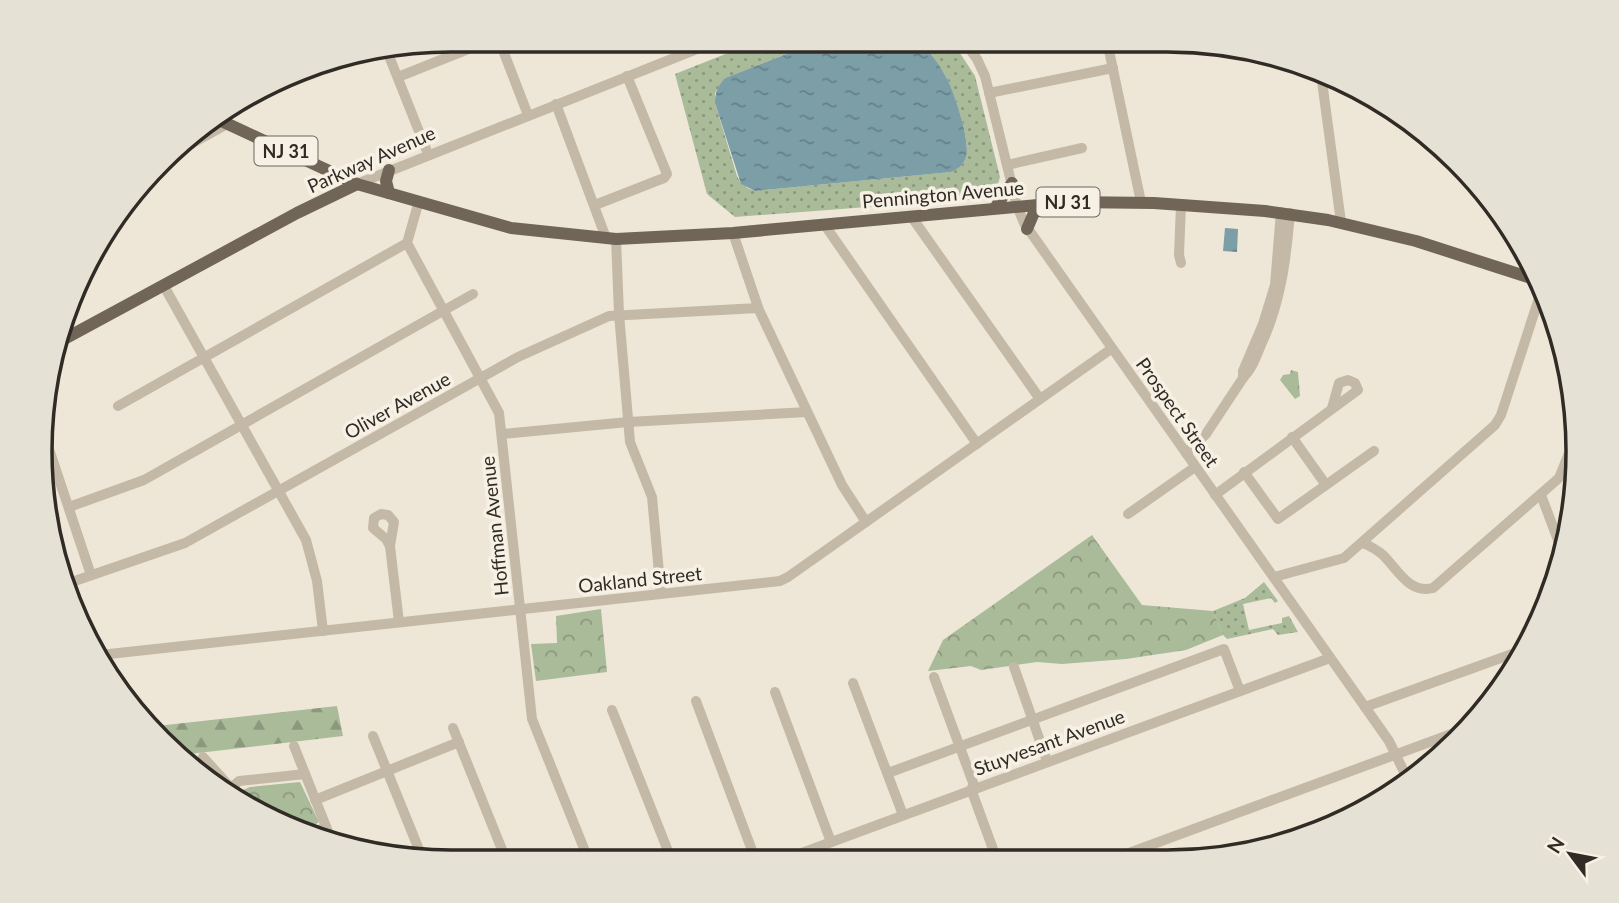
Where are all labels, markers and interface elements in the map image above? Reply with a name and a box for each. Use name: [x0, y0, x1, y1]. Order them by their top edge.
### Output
street label: Parkway Avenue: [303, 121, 439, 197]
road number: NJ 31: [254, 136, 318, 166]
street label: Pennington Avenue: [861, 175, 1025, 213]
road number: NJ 31: [1036, 188, 1100, 216]
street label: Prospect Street: [1132, 353, 1224, 471]
street label: Oliver Avenue: [340, 367, 454, 443]
street label: Hoffman Avenue: [475, 455, 513, 597]
street label: Oakland Street: [577, 561, 703, 597]
street label: Stuyvesant Avenue: [970, 704, 1128, 780]
north arrow: [1535, 819, 1605, 889]
text: N: [1542, 832, 1569, 857]

